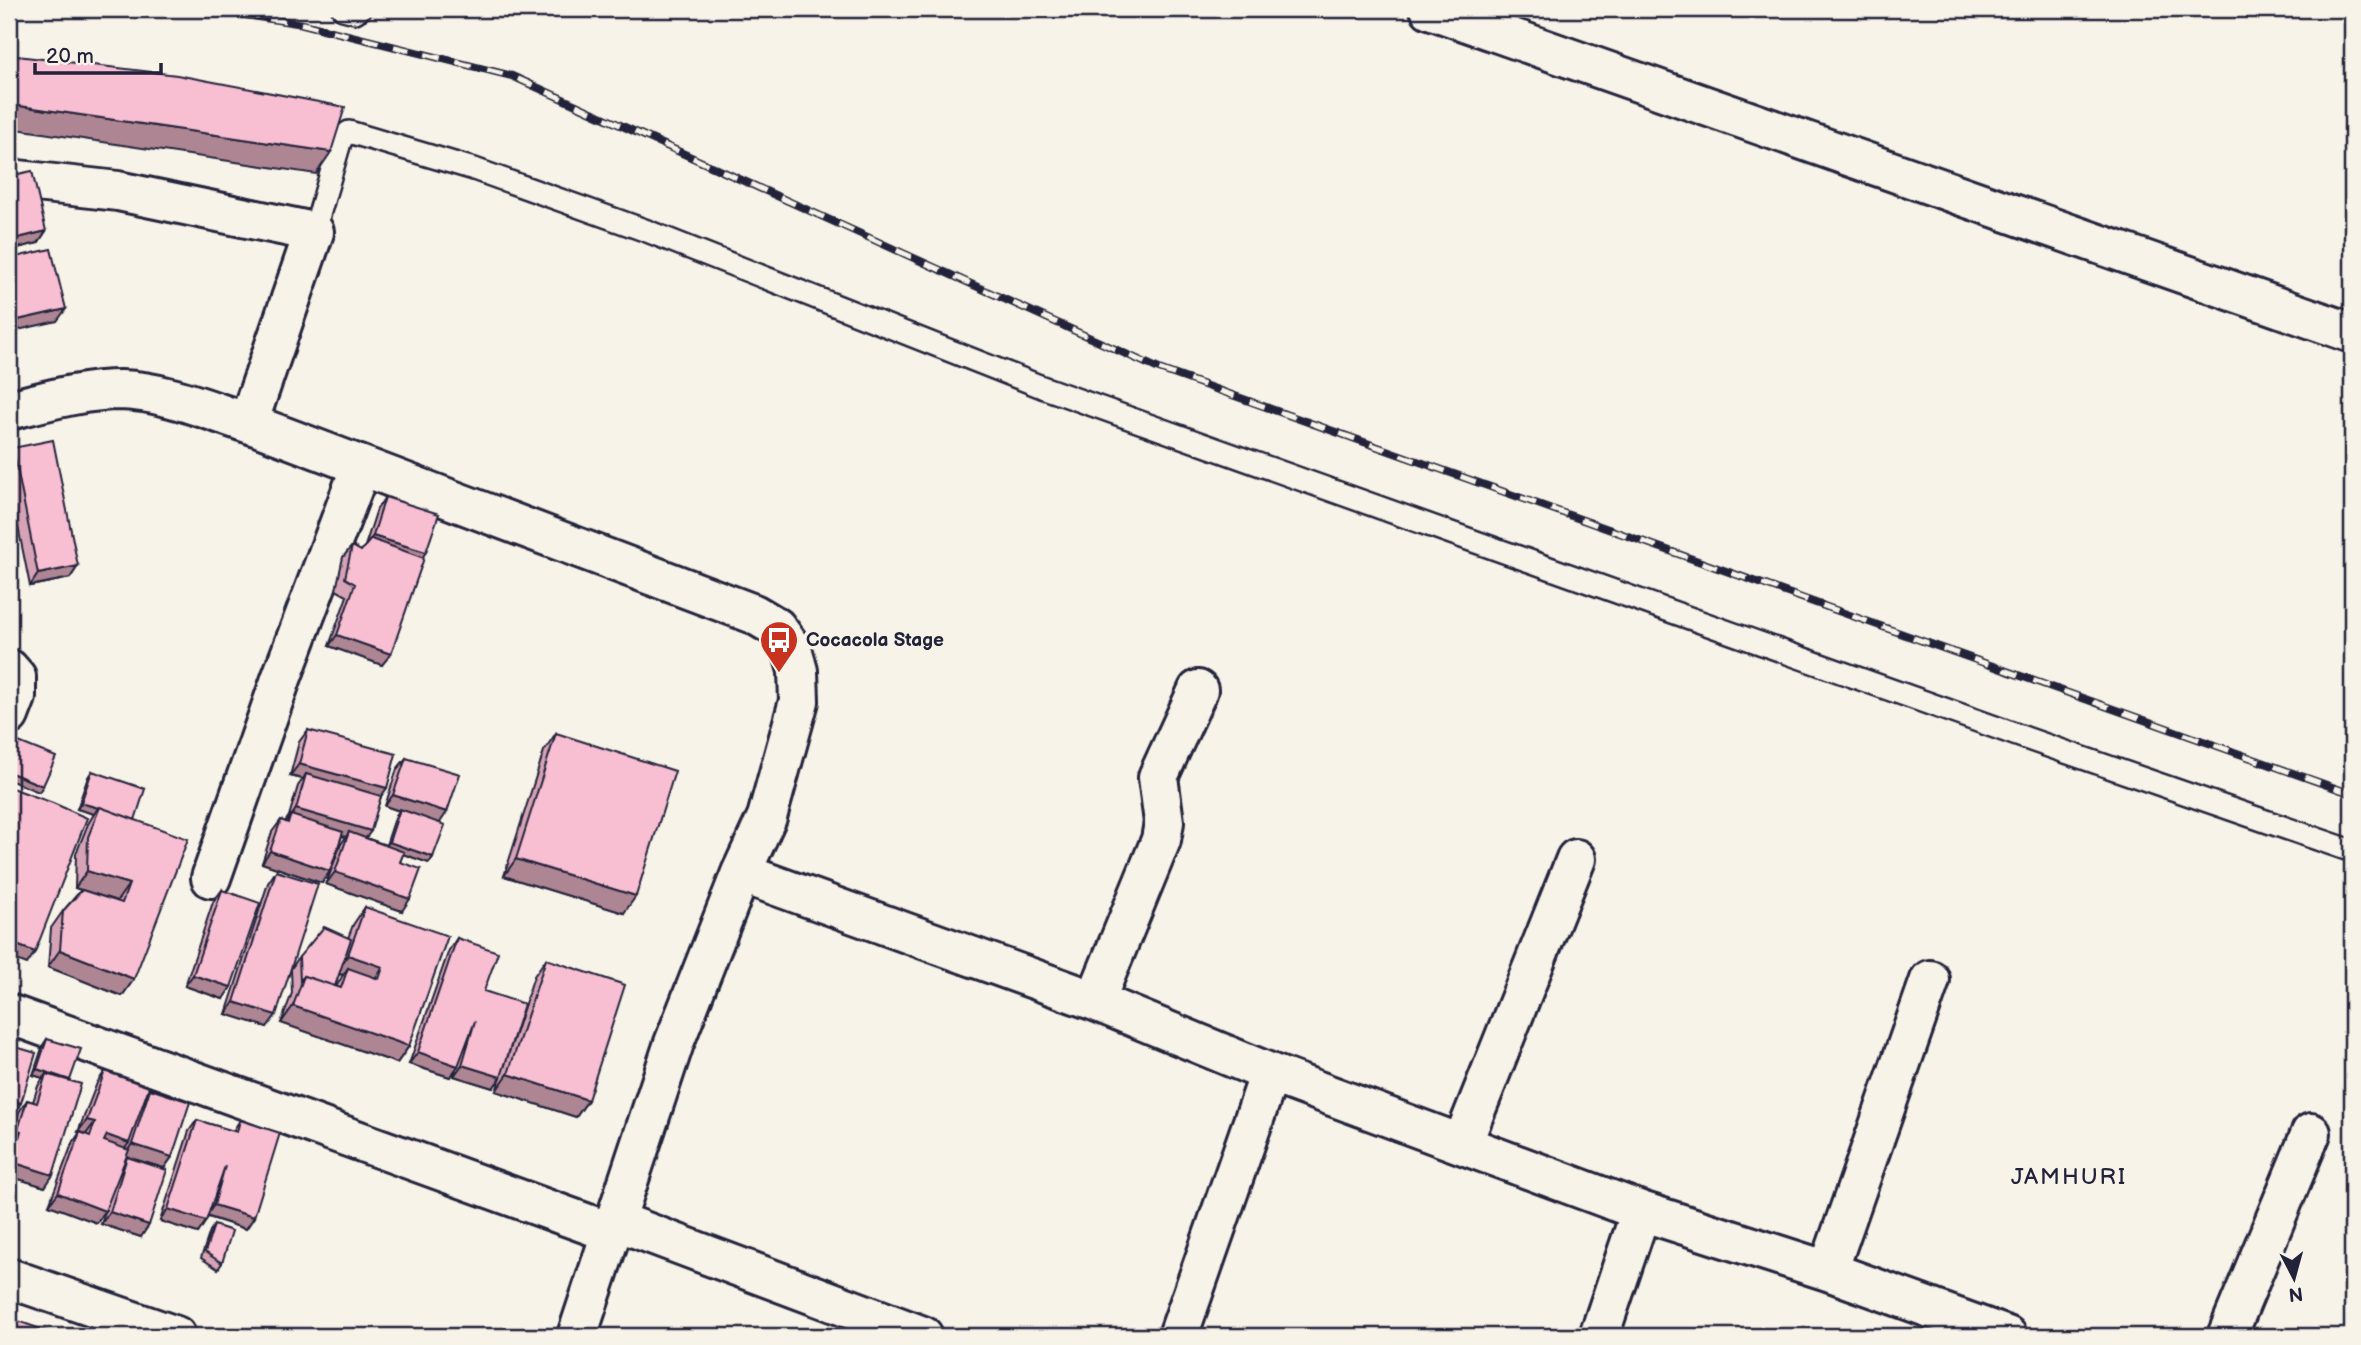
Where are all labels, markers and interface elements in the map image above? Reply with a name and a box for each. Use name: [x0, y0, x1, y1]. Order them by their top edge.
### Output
scale bar: [35, 32, 161, 76]
text: 20 m: [46, 44, 94, 69]
bus stop icon: Cocacola Stage: [758, 619, 800, 674]
place label: Cocacola Stage: [806, 629, 944, 652]
district label: JAMHURI: [2011, 1163, 2127, 1191]
north arrow: [2260, 1244, 2330, 1314]
text: N: [2287, 1281, 2304, 1306]

